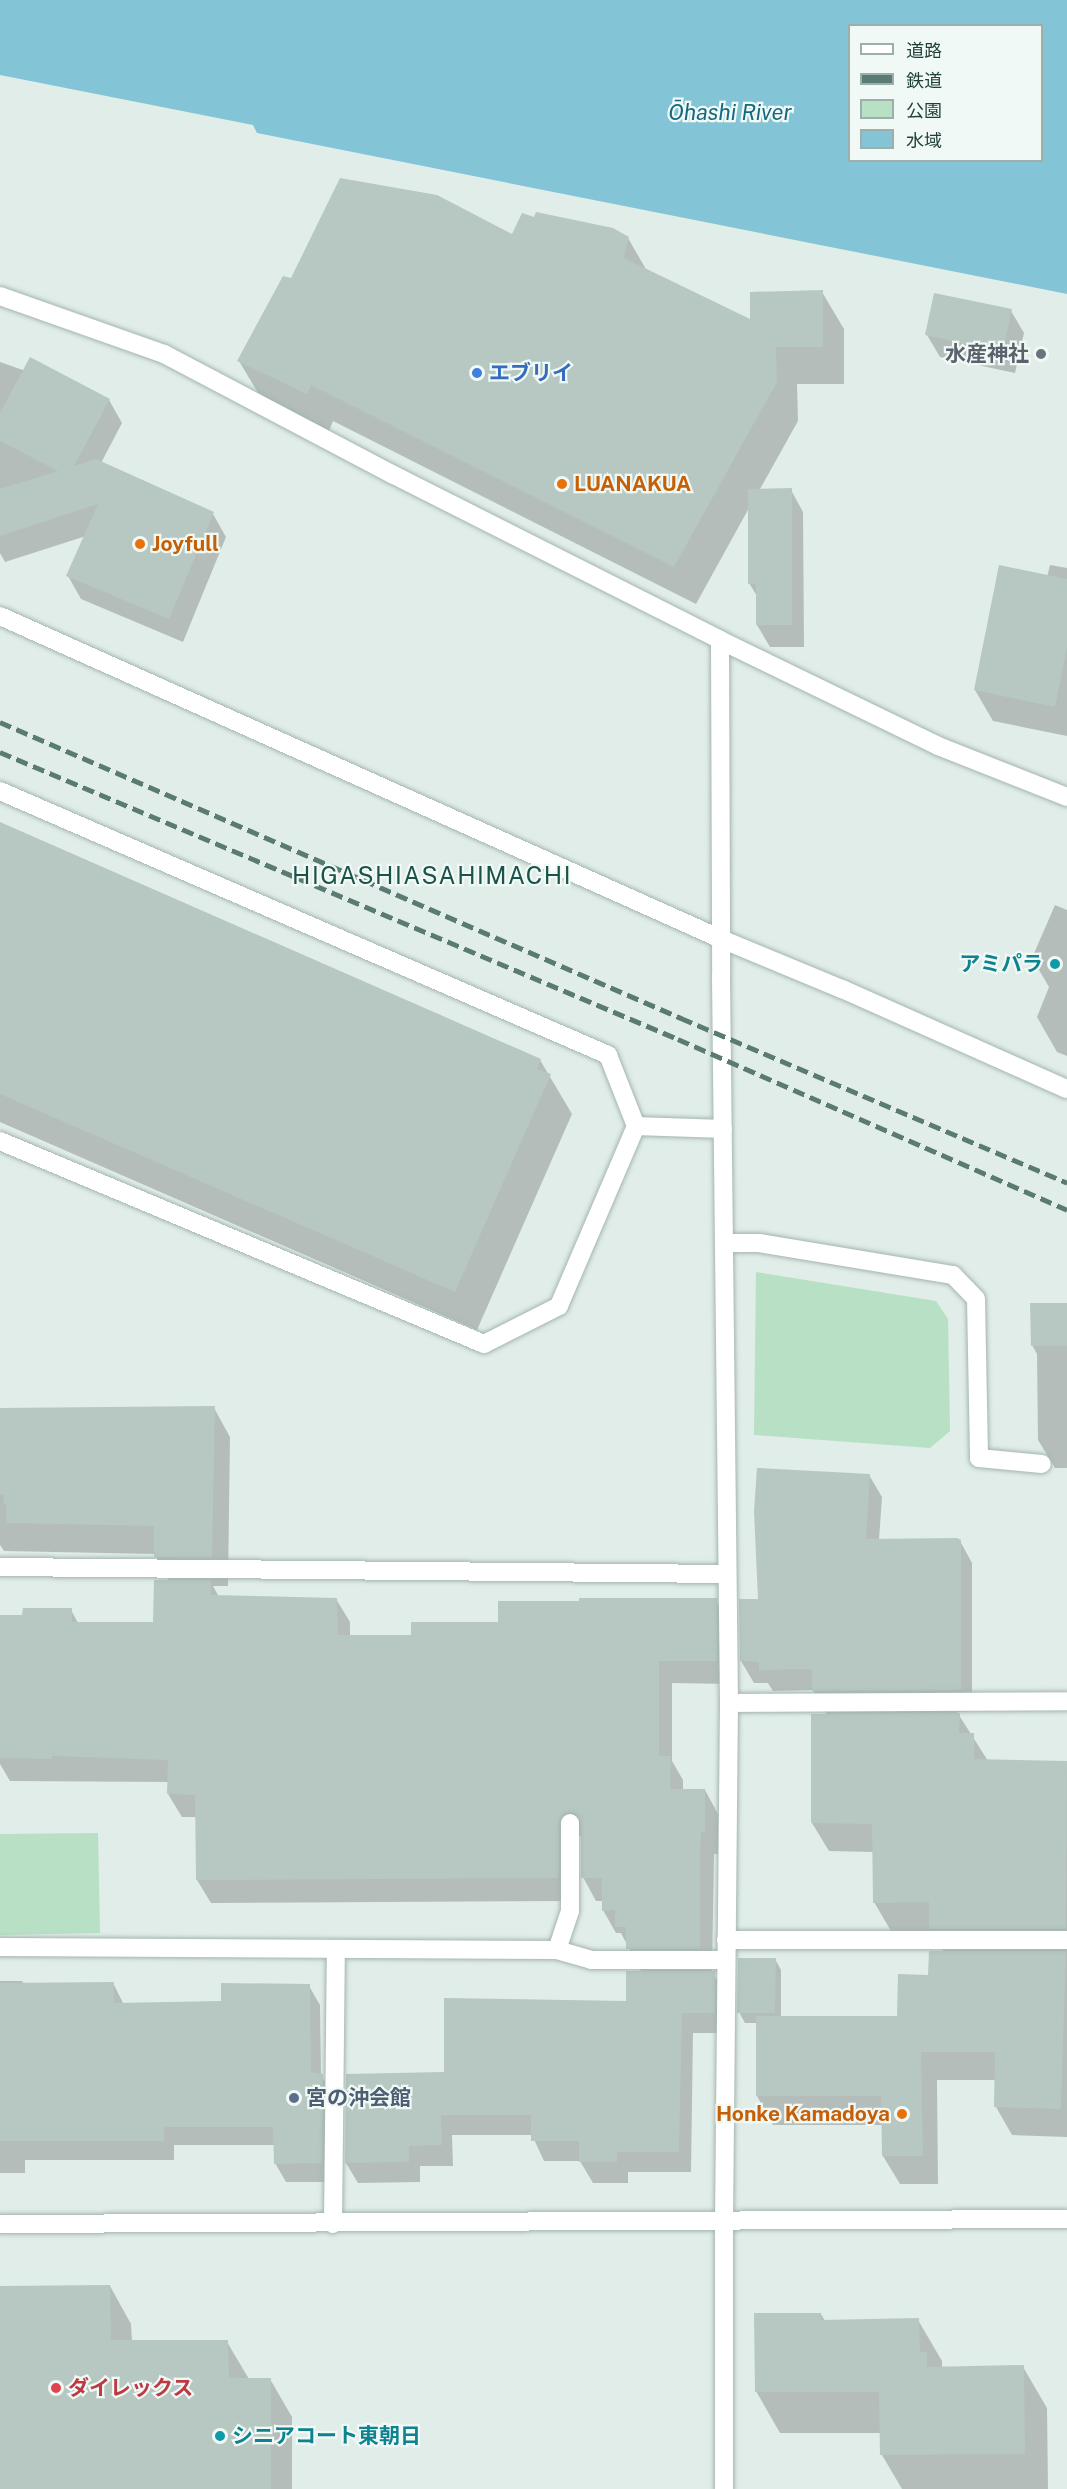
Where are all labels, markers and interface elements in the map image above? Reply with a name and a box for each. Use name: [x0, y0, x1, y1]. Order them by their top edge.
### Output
legend: [848, 24, 1043, 162]
text: 道路: [906, 40, 942, 61]
text: 鉄道: [906, 70, 942, 91]
water label: Ōhashi River: [668, 100, 792, 126]
text: 公園: [906, 100, 942, 121]
text: 水域: [906, 130, 942, 151]
place label: 水産神社: [945, 341, 1029, 367]
marker: 水産神社: [1034, 347, 1048, 361]
place label: エブリイ: [489, 360, 573, 386]
marker: エブリイ: [470, 366, 484, 380]
place label: LUANAKUA: [574, 471, 691, 497]
marker: LUANAKUA: [555, 477, 569, 491]
place label: Joyfull: [152, 531, 219, 557]
marker: Joyfull: [133, 537, 147, 551]
district label: HIGASHIASAHIMACHI: [292, 862, 572, 890]
place label: アミパラ: [959, 951, 1043, 977]
marker: アミパラ: [1048, 957, 1062, 971]
place label: 宮の沖会館: [306, 2085, 411, 2111]
marker: 宮の沖会館: [287, 2091, 301, 2105]
place label: Honke Kamadoya: [716, 2101, 890, 2127]
marker: Honke Kamadoya: [895, 2107, 909, 2121]
place label: ダイレックス: [68, 2375, 194, 2401]
marker: ダイレックス: [49, 2381, 63, 2395]
place label: シニアコート東朝日: [232, 2423, 421, 2449]
marker: シニアコート東朝日: [213, 2429, 227, 2443]

